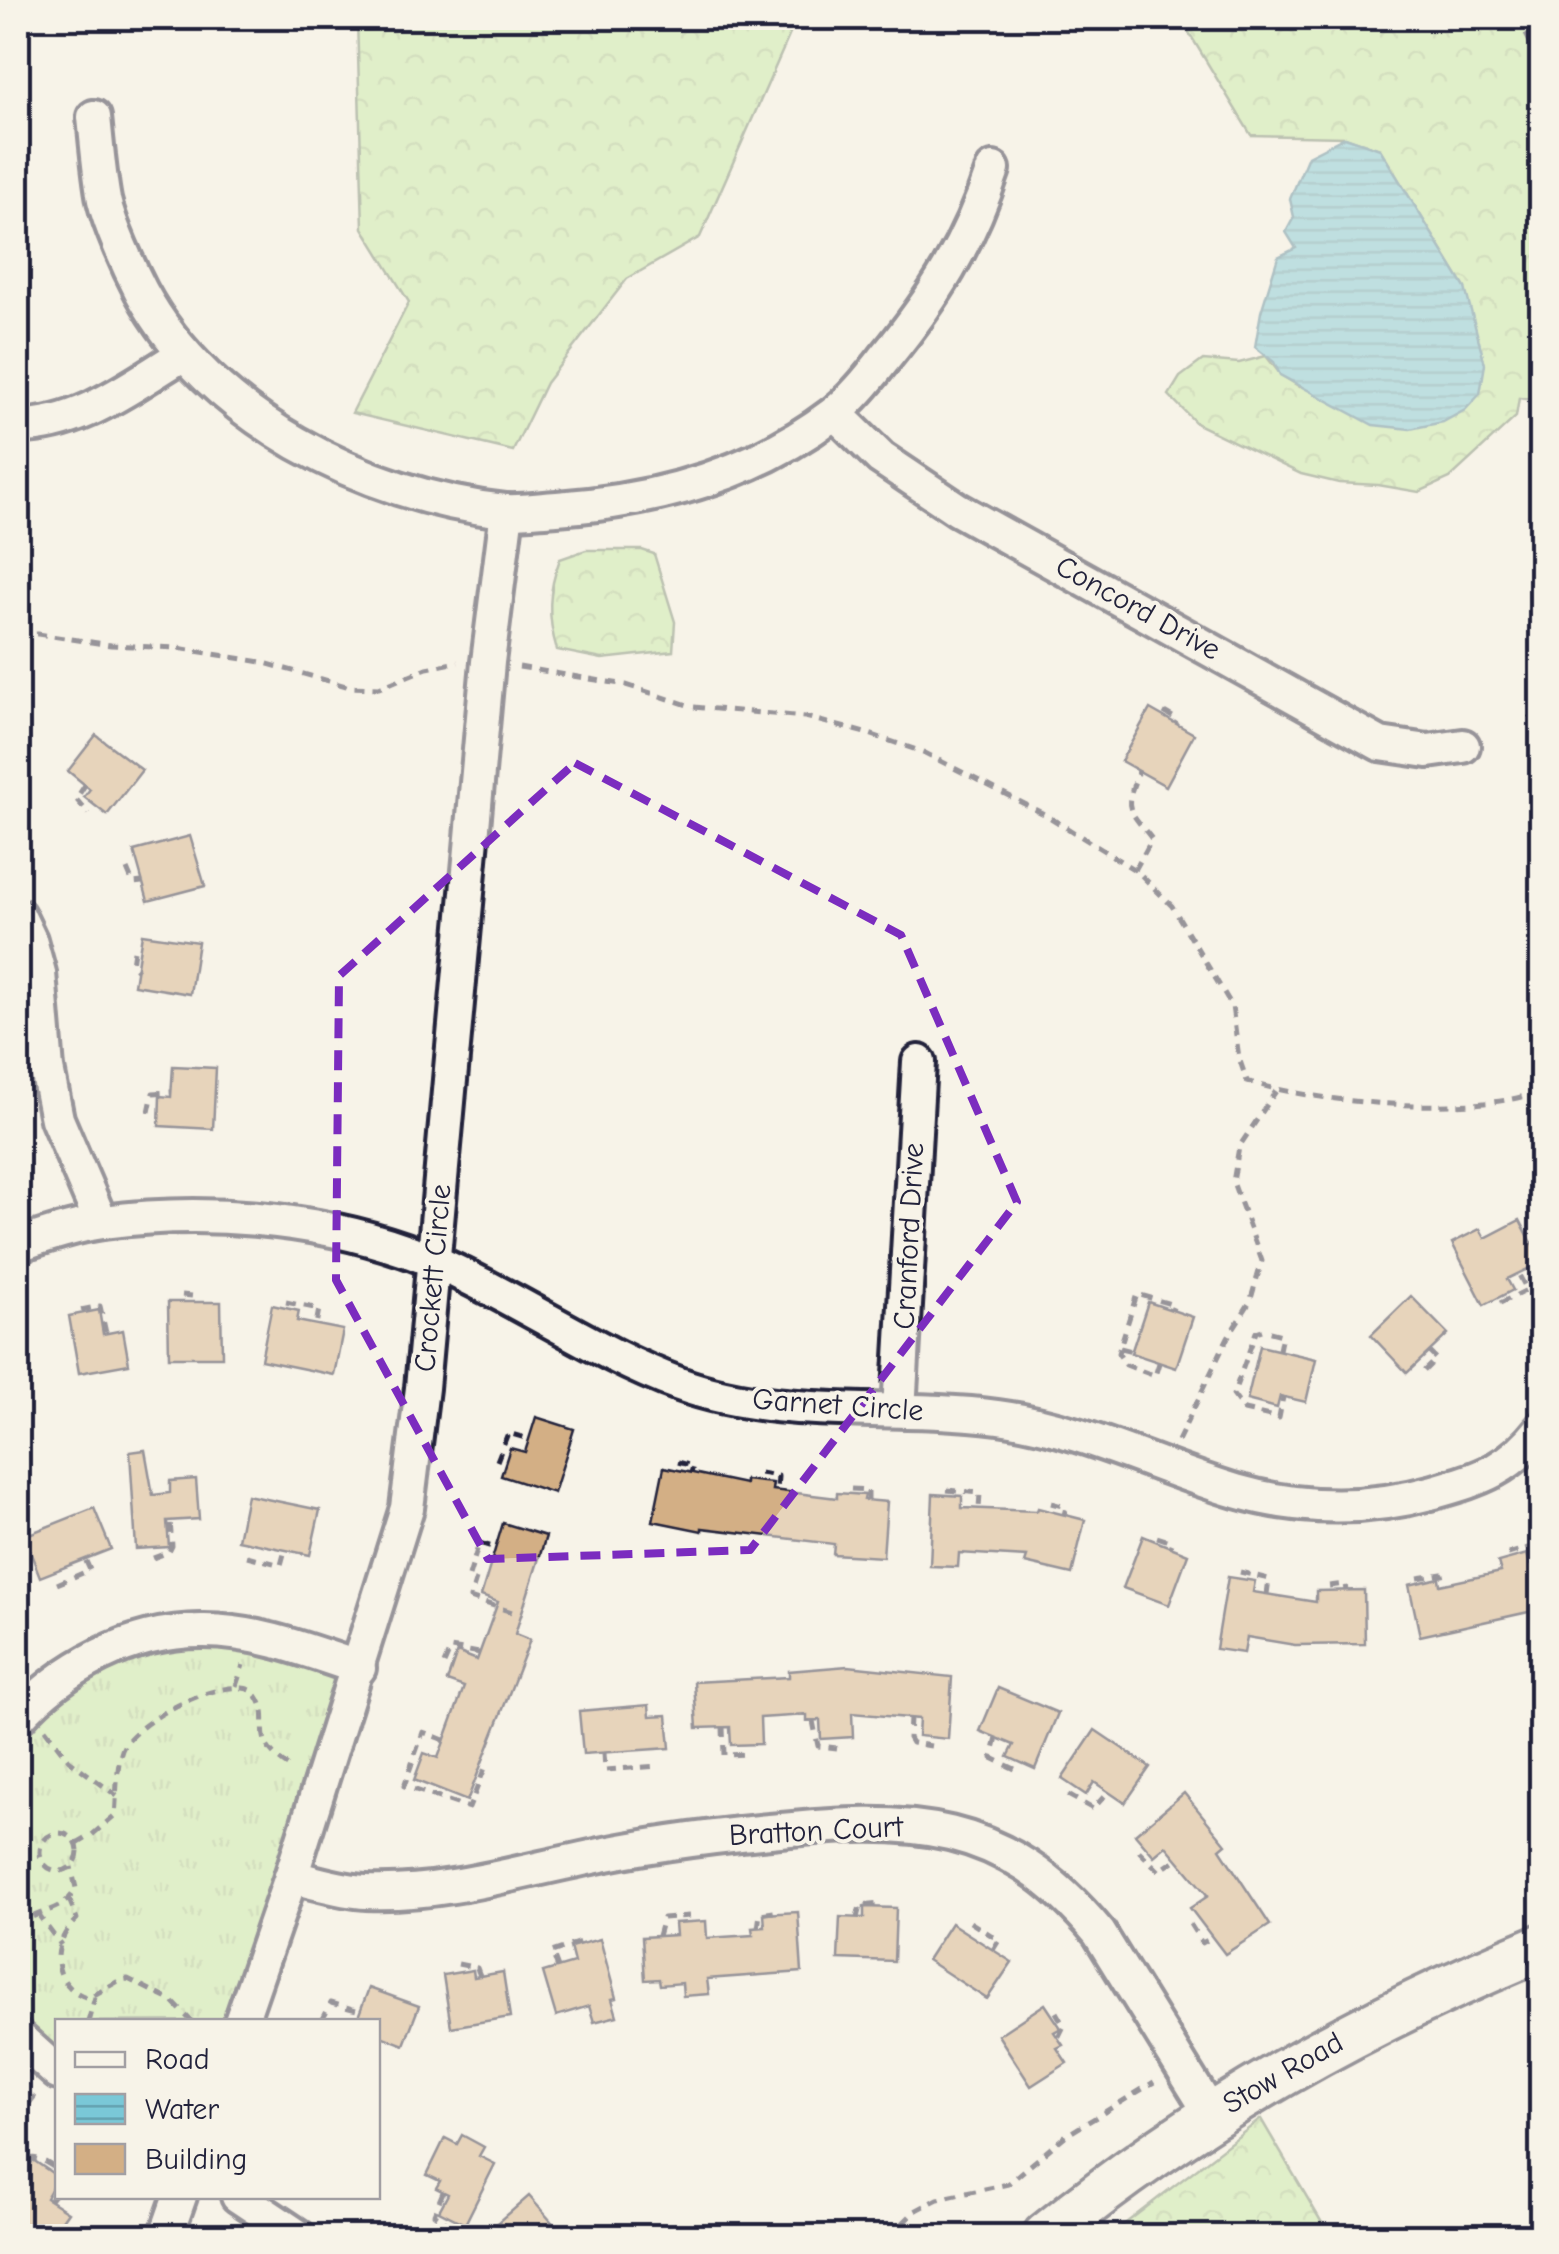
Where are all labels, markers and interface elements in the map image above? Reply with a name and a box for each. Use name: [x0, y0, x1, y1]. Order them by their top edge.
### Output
street label: Concord Drive: [1050, 548, 1226, 668]
street label: Cranford Drive: [887, 1142, 931, 1330]
street label: Crockett Circle: [407, 1183, 459, 1373]
street label: Garnet Circle: [751, 1382, 925, 1428]
street label: Bratton Court: [728, 1809, 905, 1853]
legend: [55, 2019, 380, 2199]
street label: Stow Road: [1217, 2025, 1349, 2121]
text: Road: [145, 2042, 210, 2077]
text: Water: [145, 2092, 219, 2127]
text: Building: [145, 2142, 248, 2177]

